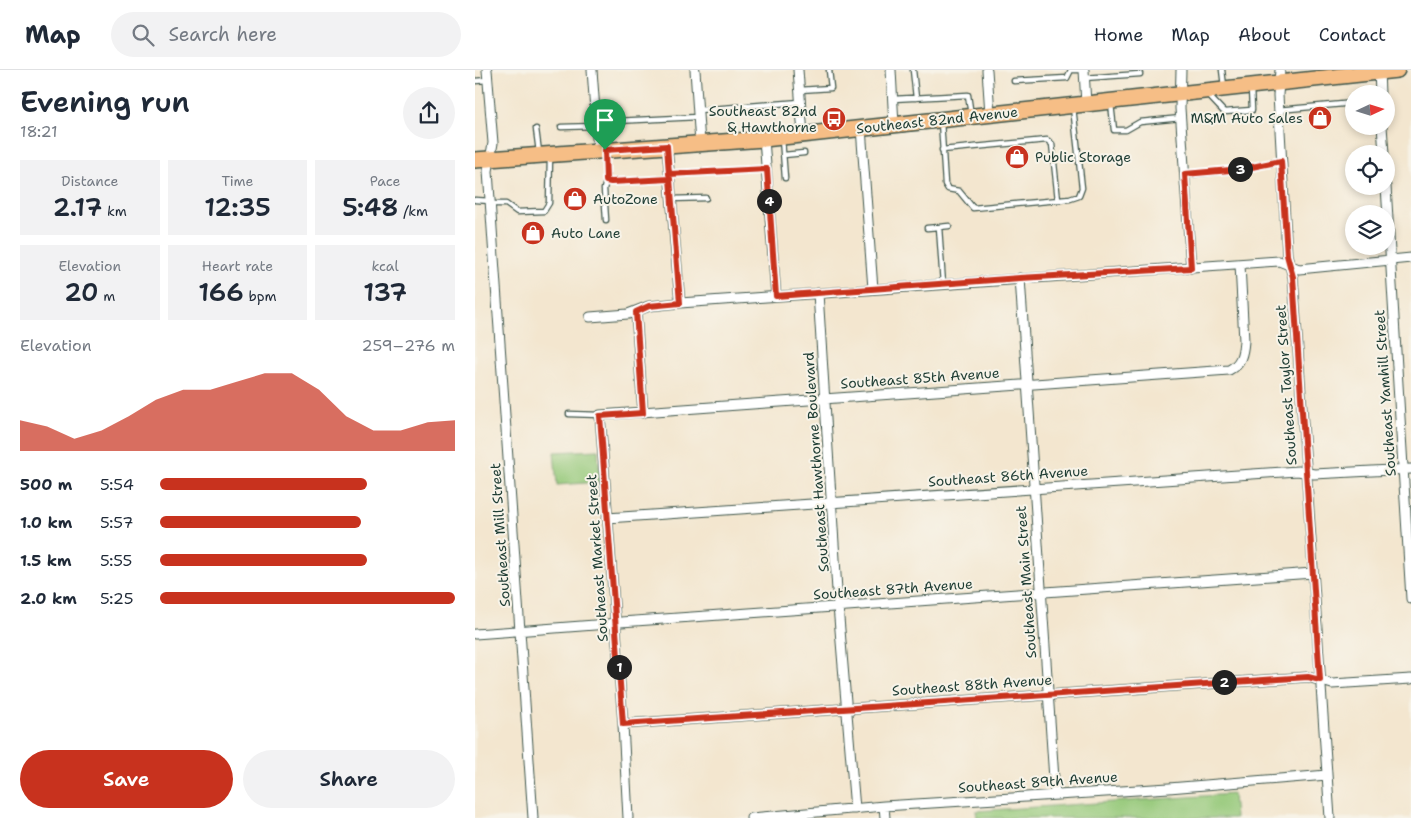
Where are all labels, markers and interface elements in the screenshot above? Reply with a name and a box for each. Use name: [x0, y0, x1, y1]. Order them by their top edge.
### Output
search box: [111, 12, 461, 57]
text: Map: [25, 19, 81, 51]
icon: search: [129, 21, 157, 49]
text: Search here: [169, 22, 277, 47]
text: Home: [1094, 23, 1143, 47]
text: Map: [1171, 23, 1210, 47]
text: About: [1238, 23, 1291, 47]
text: Contact: [1319, 23, 1386, 47]
text: Evening run: [20, 83, 190, 121]
north arrow: [1345, 85, 1395, 135]
map controls: [1345, 85, 1395, 255]
button: share: [403, 87, 455, 139]
pin: [584, 99, 626, 150]
place label: Southeast 82nd & Hawthorne: [709, 102, 817, 136]
street label: Southeast 82nd Avenue: [855, 103, 1019, 137]
shop icon: M&M Auto Sales: [1307, 105, 1333, 131]
icon: arrive: [591, 106, 619, 134]
bus stop icon: Southeast 82nd & Hawthorne: [821, 106, 847, 132]
place label: M&M Auto Sales: [1191, 109, 1303, 127]
text: 18:21: [20, 121, 58, 142]
shop icon: Public Storage: [1004, 144, 1030, 170]
button: locate: [1345, 145, 1395, 195]
place label: Public Storage: [1035, 148, 1131, 166]
pin: 3: [1227, 156, 1253, 182]
text: 3: [1236, 160, 1245, 178]
text: Distance: [61, 172, 119, 190]
text: Time: [221, 172, 254, 190]
text: Pace: [370, 172, 401, 190]
shop icon: AutoZone: [562, 186, 588, 212]
pin: 4: [757, 188, 781, 214]
text: 2.17: [53, 190, 102, 224]
text: 12:35: [204, 190, 271, 224]
text: 5:48: [342, 190, 398, 224]
place label: AutoZone: [593, 190, 658, 208]
text: 4: [765, 192, 774, 210]
text: km: [102, 202, 127, 220]
text: /km: [398, 202, 428, 220]
button: layers: [1345, 205, 1395, 255]
shop icon: Auto Lane: [520, 220, 546, 246]
place label: Auto Lane: [551, 224, 621, 242]
text: Elevation: [58, 257, 121, 275]
text: Heart rate: [202, 257, 273, 275]
text: kcal: [372, 257, 399, 275]
text: 20: [64, 275, 99, 309]
text: 166: [198, 275, 244, 309]
text: 137: [363, 275, 407, 309]
text: m: [99, 287, 115, 305]
text: bpm: [244, 287, 277, 305]
street label: Southeast Taylor Street: [1271, 304, 1301, 466]
street label: Southeast Yamhill Street: [1370, 309, 1400, 477]
text: Elevation: [20, 335, 92, 356]
text: 259–276 m: [362, 335, 455, 356]
street label: Southeast Hawthorne Boulevard: [799, 351, 833, 573]
street label: Southeast 85th Avenue: [840, 363, 1000, 393]
street label: Southeast 86th Avenue: [927, 461, 1089, 491]
street label: Southeast Mill Street: [486, 462, 514, 608]
text: 500 m: [20, 474, 72, 495]
text: 5:54: [100, 474, 134, 495]
street label: Southeast Market Street: [582, 474, 612, 642]
street label: Southeast Main Street: [1012, 505, 1040, 659]
text: 1.0 km: [20, 512, 72, 533]
text: 5:57: [100, 512, 133, 533]
text: 1.5 km: [20, 550, 72, 571]
text: 5:55: [100, 550, 132, 571]
street label: Southeast 87th Avenue: [813, 574, 973, 604]
text: 2.0 km: [20, 588, 77, 609]
text: 5:25: [100, 588, 133, 609]
pin: 1: [607, 654, 631, 680]
text: 1: [616, 658, 623, 676]
street label: Southeast 88th Avenue: [891, 670, 1053, 700]
pin: 2: [1211, 670, 1237, 694]
text: 2: [1220, 673, 1229, 691]
button: Save: [20, 750, 233, 808]
button: Share: [243, 750, 455, 808]
street label: Southeast 89th Avenue: [958, 767, 1119, 797]

